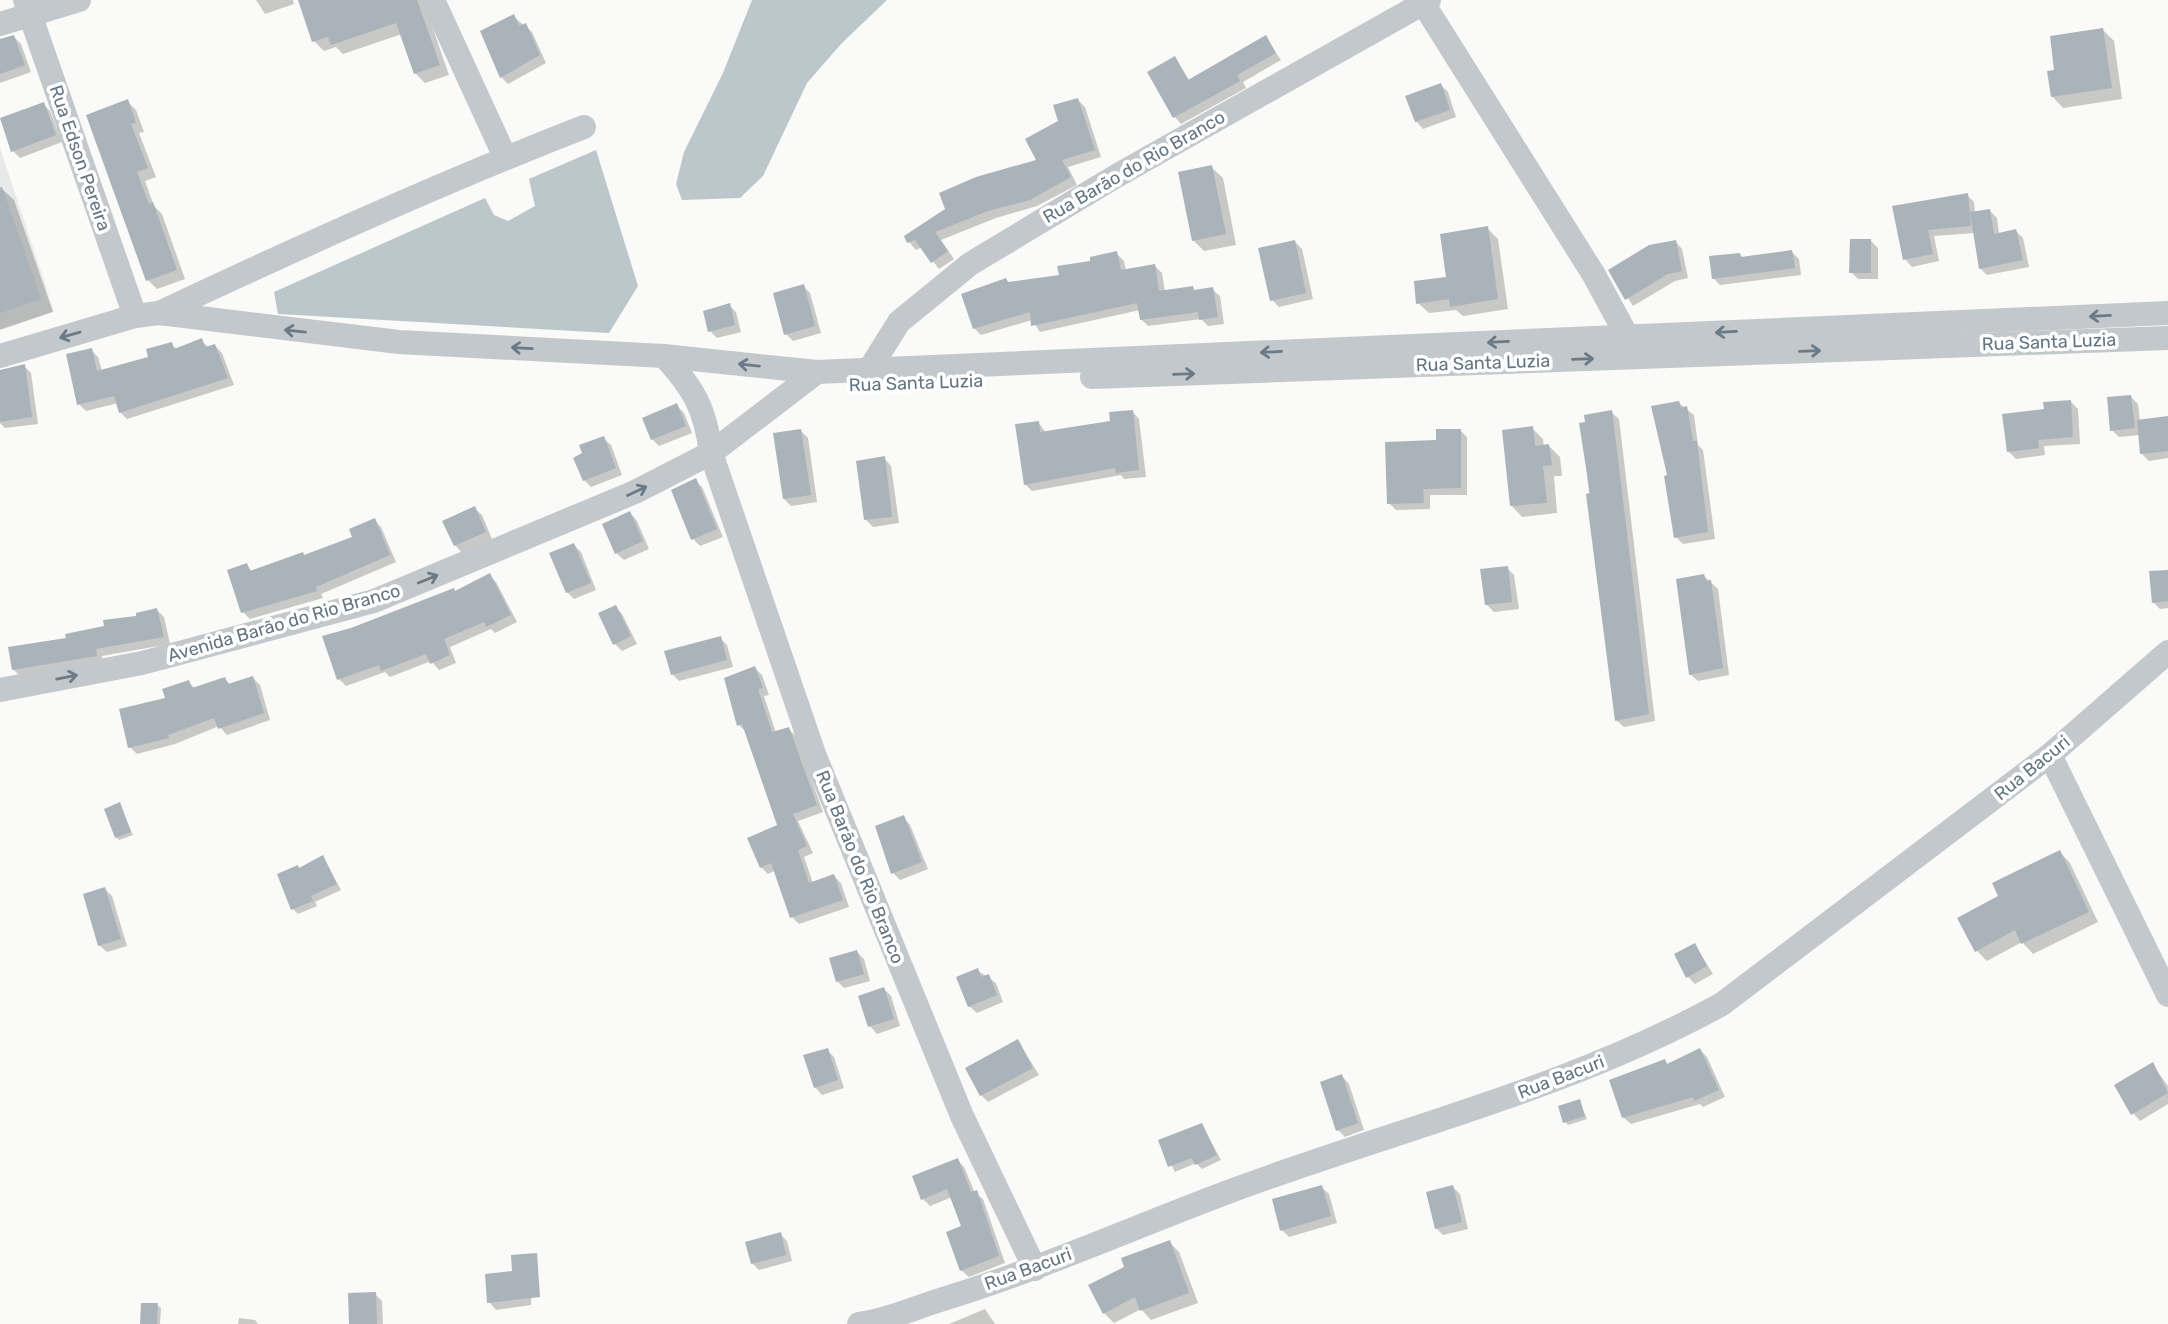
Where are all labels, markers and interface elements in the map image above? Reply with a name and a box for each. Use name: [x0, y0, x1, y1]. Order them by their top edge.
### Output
street label: Rua Edson Pereira: [45, 82, 115, 234]
street label: Rua Barão do Rio Branco: [1039, 106, 1229, 228]
one-way arrow: [2089, 309, 2112, 322]
one-way arrow: [285, 325, 307, 338]
one-way arrow: [1714, 326, 1737, 339]
street label: Rua Santa Luzia: [1981, 329, 2117, 355]
one-way arrow: [59, 330, 81, 343]
one-way arrow: [1487, 336, 1510, 349]
one-way arrow: [511, 342, 534, 355]
one-way arrow: [1798, 344, 1821, 357]
one-way arrow: [1260, 346, 1283, 359]
street label: Rua Santa Luzia: [1415, 350, 1551, 376]
one-way arrow: [1571, 353, 1594, 366]
one-way arrow: [738, 358, 761, 371]
one-way arrow: [1172, 367, 1195, 380]
street label: Rua Santa Luzia: [848, 370, 984, 396]
one-way arrow: [626, 483, 647, 497]
one-way arrow: [416, 572, 438, 585]
street label: Avenida Barão do Rio Branco: [165, 579, 403, 667]
one-way arrow: [55, 670, 78, 684]
street label: Rua Bacuri: [1990, 731, 2074, 805]
street label: Rua Barão do Rio Branco: [811, 767, 909, 967]
street label: Rua Bacuri: [1515, 1050, 1607, 1104]
street label: Rua Bacuri: [982, 1243, 1074, 1295]

